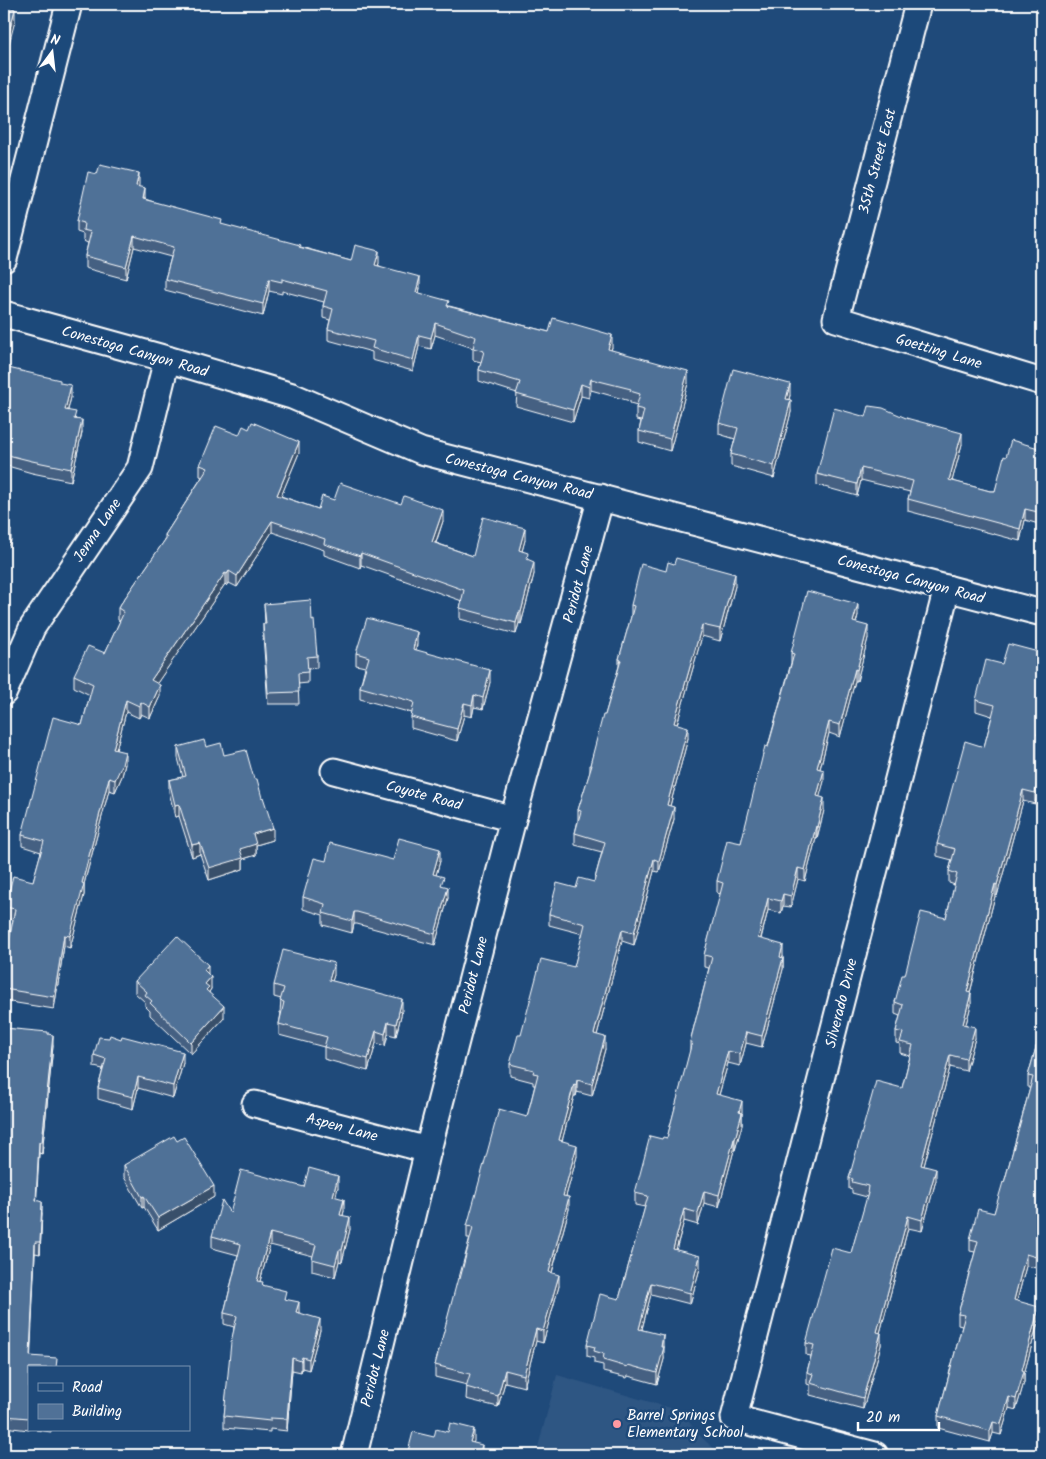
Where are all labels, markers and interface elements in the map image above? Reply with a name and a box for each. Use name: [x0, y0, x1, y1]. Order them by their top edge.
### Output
north arrow: [28, 28, 78, 78]
text: N: [48, 29, 62, 52]
street label: 35th Street East: [852, 106, 904, 217]
street label: Conestoga Canyon Road: [59, 320, 211, 385]
street label: Goetting Lane: [893, 327, 985, 377]
street label: Conestoga Canyon Road: [442, 447, 596, 507]
street label: Jenna Lane: [68, 493, 128, 567]
street label: Peridot Lane: [557, 543, 601, 626]
street label: Conestoga Canyon Road: [834, 549, 988, 611]
street label: Coyote Road: [383, 774, 465, 818]
street label: Peridot Lane: [453, 934, 495, 1017]
street label: Silverado Drive: [819, 956, 865, 1051]
street label: Aspen Lane: [303, 1107, 381, 1149]
street label: Peridot Lane: [355, 1327, 397, 1410]
legend: [28, 1366, 190, 1432]
text: Road: [72, 1376, 103, 1400]
scale bar: [858, 1399, 940, 1431]
text: Building: [72, 1400, 122, 1424]
place label: Barrel Springs Elementary School: [627, 1404, 744, 1445]
text: 20 m: [866, 1406, 900, 1430]
marker: Barrel Springs Elementary School: [611, 1418, 623, 1430]

